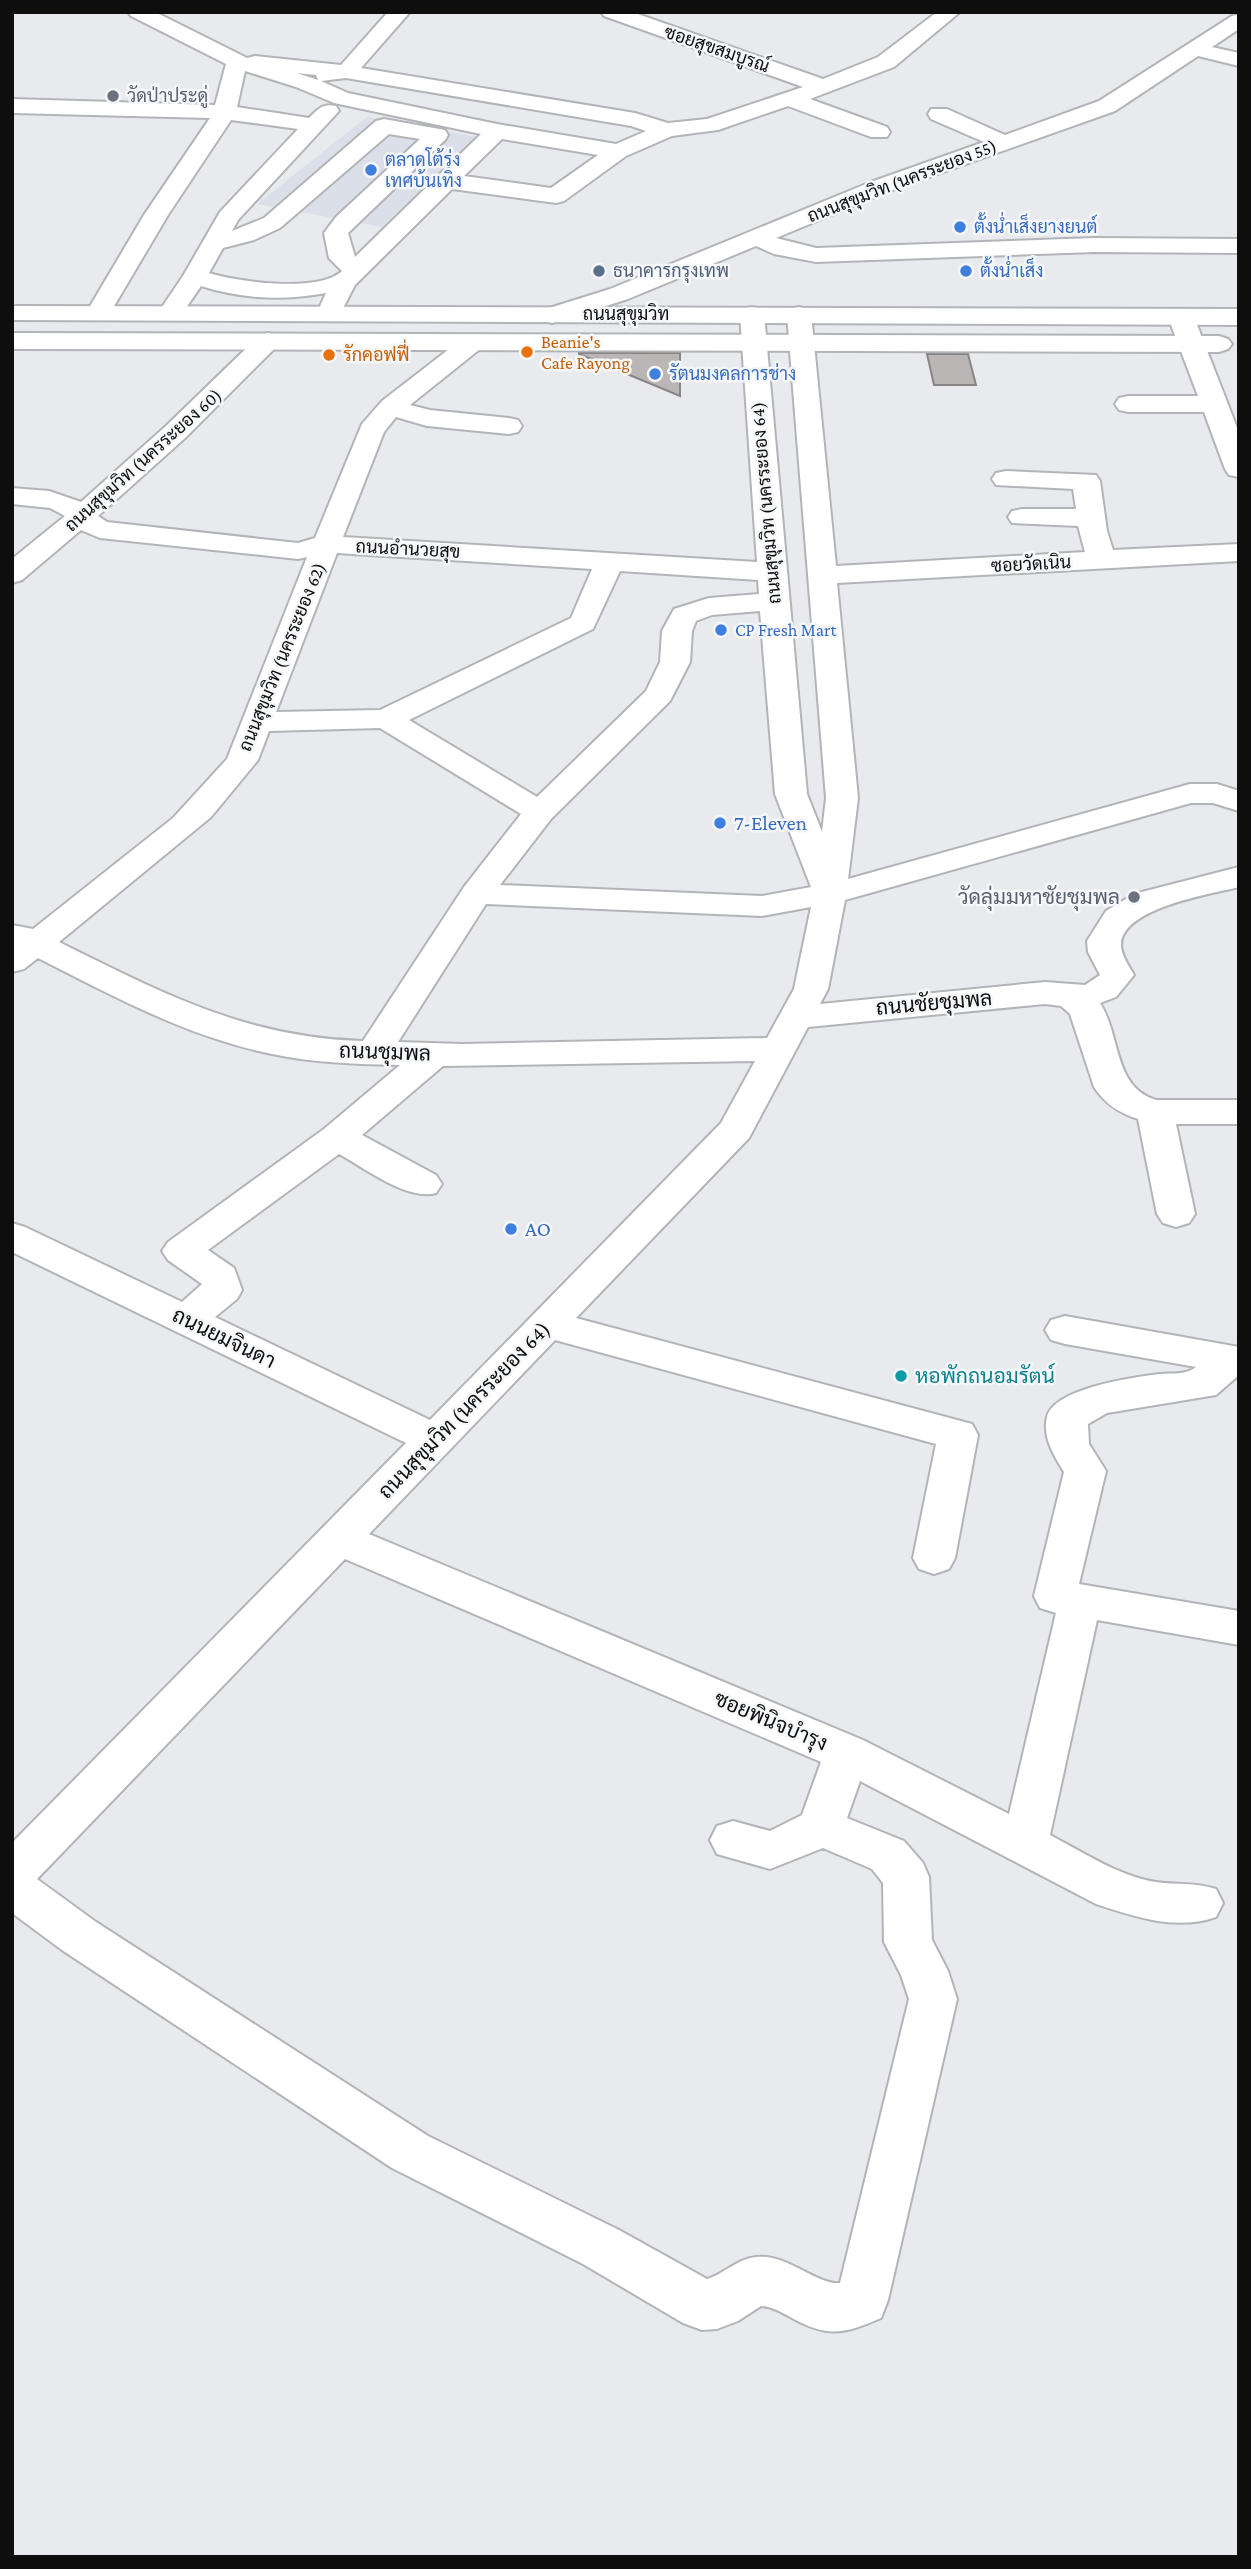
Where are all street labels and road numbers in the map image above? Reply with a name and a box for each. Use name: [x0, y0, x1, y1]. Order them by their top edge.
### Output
street label: ซอยสุขสมบูรณ์: [661, 19, 773, 79]
street label: ถนนสุขุมวิท (นครระยอง 55): [804, 135, 1000, 228]
street label: ถนนสุขุมวิท: [583, 303, 669, 326]
street label: ถนนสุขุมวิท (นครระยอง 60): [60, 384, 227, 537]
street label: ถนนสุขุมวิท (นครระยอง 64): [746, 401, 787, 605]
street label: ถนนอำนวยสุข: [355, 536, 461, 564]
street label: ซอยวัดเนิน: [990, 551, 1072, 576]
street label: ถนนสุขุมวิท (นครระยอง 62): [234, 559, 331, 755]
street label: ถนนชัยชุมพล: [875, 986, 993, 1022]
street label: ถนนชุมพล: [339, 1038, 431, 1068]
street label: ถนนยมจินดา: [169, 1303, 279, 1373]
street label: ถนนสุขุมวิท (นครระยอง 64): [373, 1317, 556, 1505]
street label: ซอยพินิจบำรุง: [710, 1686, 831, 1758]

